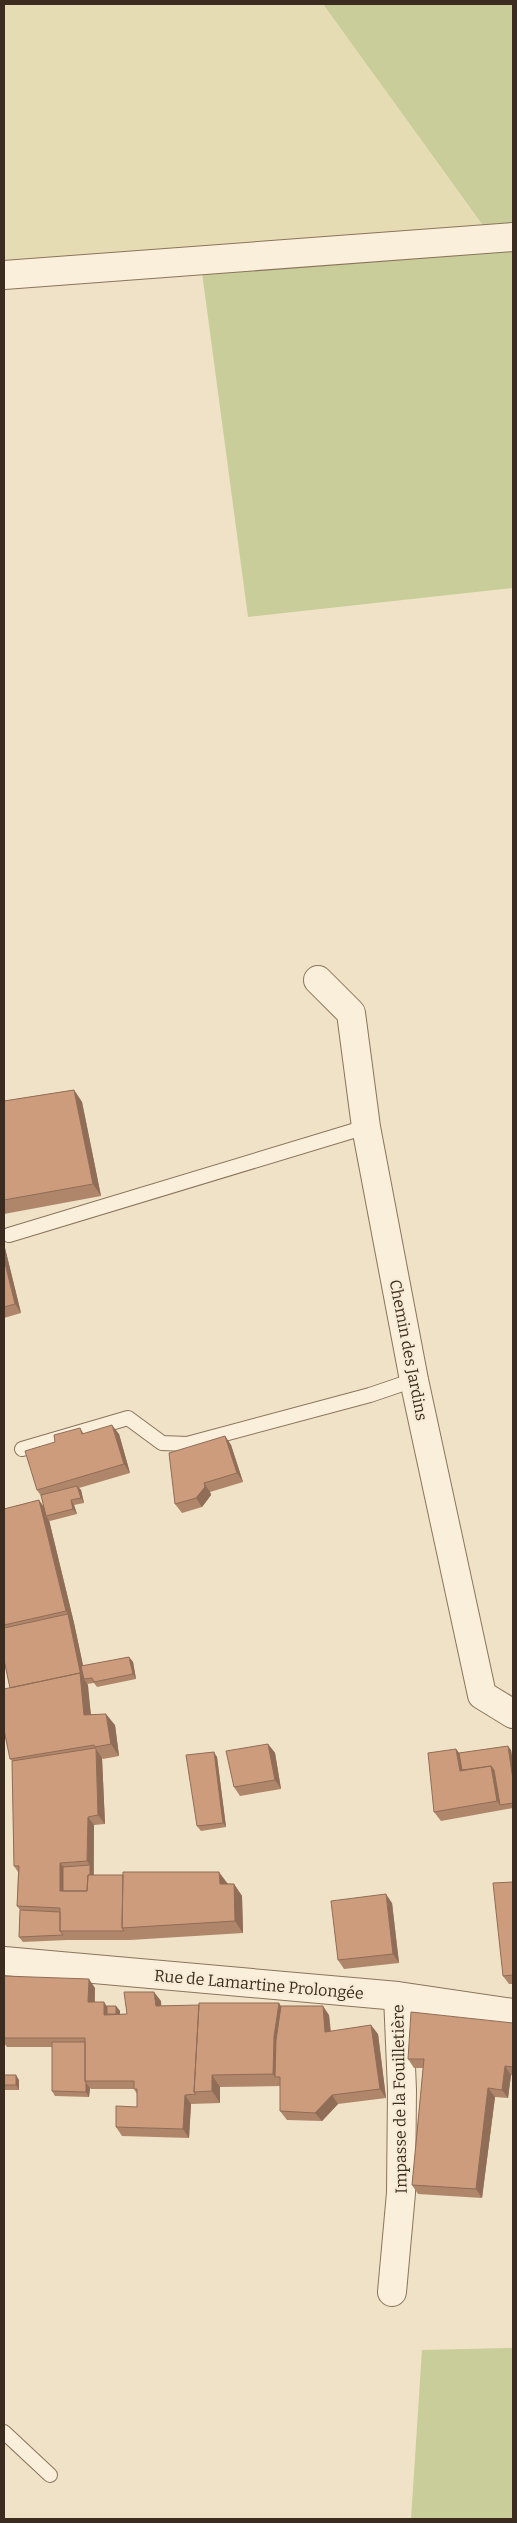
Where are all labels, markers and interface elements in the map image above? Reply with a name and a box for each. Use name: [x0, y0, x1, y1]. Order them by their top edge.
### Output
street label: Chemin des Jardins: [385, 1278, 432, 1422]
street label: Rue de Lamartine Prolongée: [153, 1966, 364, 2003]
street label: Impasse de la Fouilletière: [388, 2004, 411, 2194]

